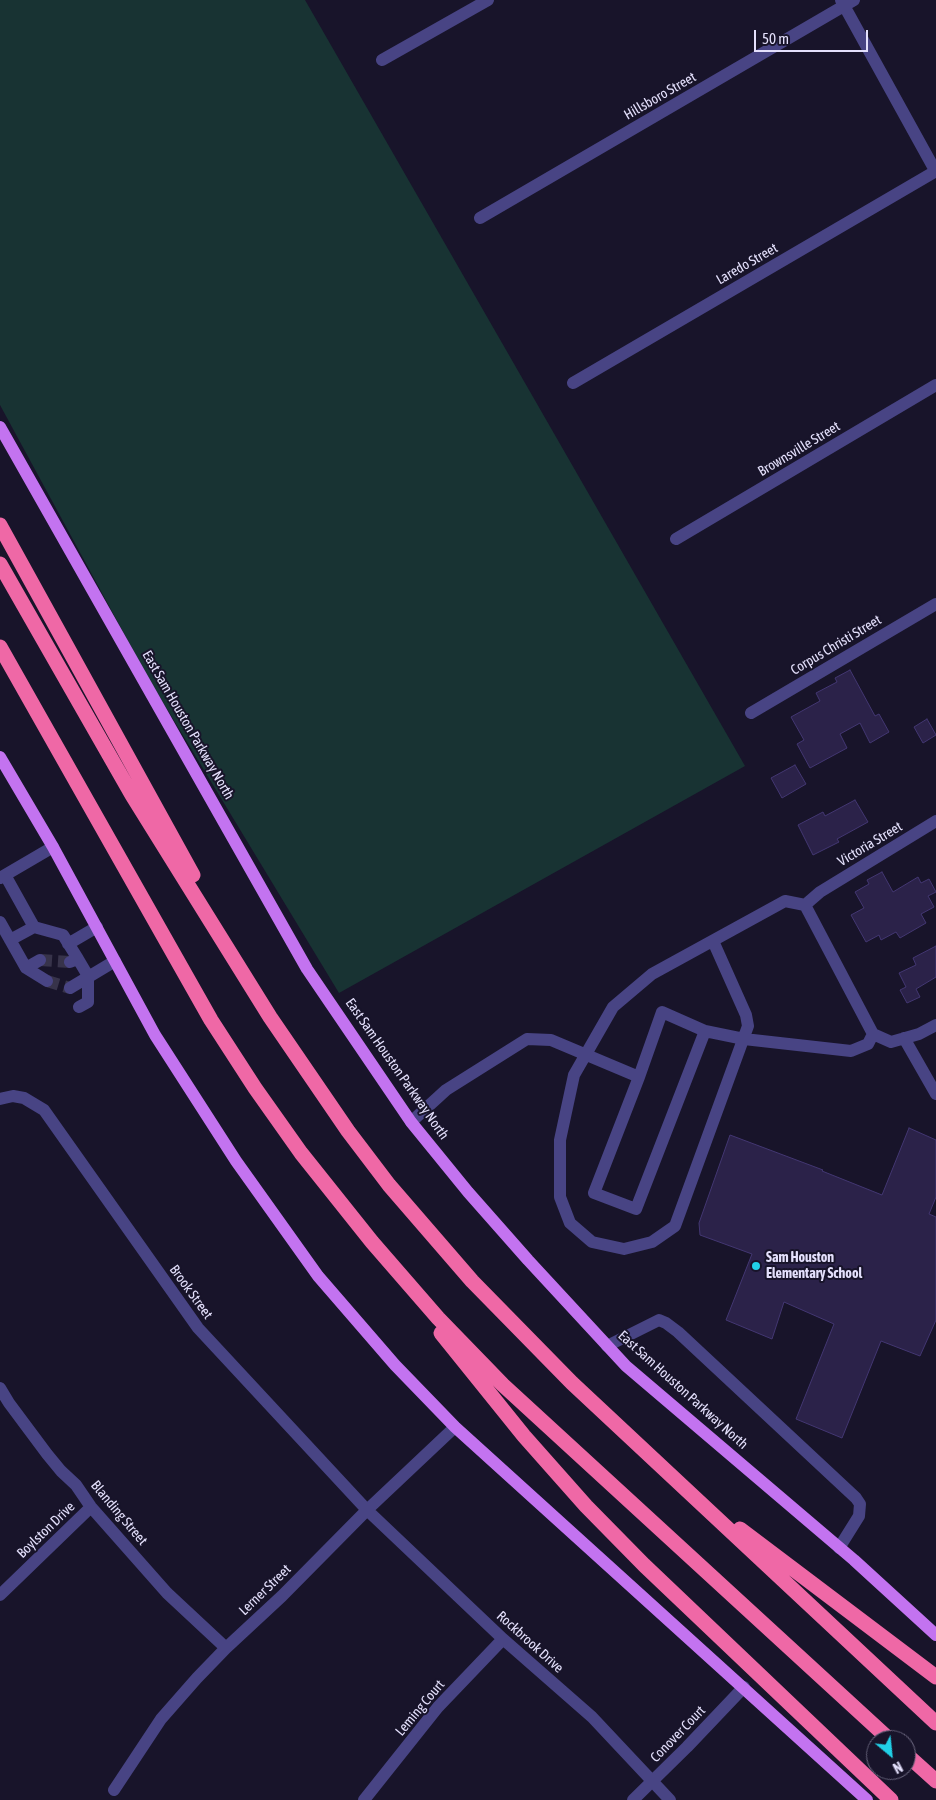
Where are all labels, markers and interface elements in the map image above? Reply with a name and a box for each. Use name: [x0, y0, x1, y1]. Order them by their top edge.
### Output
scale bar: [756, 20, 870, 52]
text: 50 m: [762, 30, 789, 47]
street label: Hillsboro Street: [621, 69, 699, 123]
street label: Laredo Street: [713, 240, 781, 288]
street label: Brownsville Street: [755, 418, 843, 480]
street label: Corpus Christi Street: [788, 611, 884, 679]
street label: East Sam Houston Parkway North: [139, 648, 237, 802]
street label: Victoria Street: [835, 818, 905, 870]
street label: East Sam Houston Parkway North: [342, 995, 452, 1143]
place label: Sam Houston Elementary School: [766, 1250, 862, 1282]
marker: Sam Houston Elementary School: [750, 1260, 762, 1272]
street label: Brook Street: [166, 1262, 216, 1322]
street label: East Sam Houston Parkway North: [615, 1327, 751, 1453]
street label: Blanding Street: [87, 1477, 151, 1549]
street label: Boylston Drive: [14, 1498, 78, 1562]
street label: Lerner Street: [235, 1561, 295, 1619]
street label: Rockbrook Drive: [493, 1608, 567, 1676]
street label: Leming Court: [392, 1677, 448, 1739]
street label: Conover Court: [647, 1702, 709, 1766]
north arrow: [866, 1730, 916, 1780]
text: N: [890, 1758, 905, 1776]

